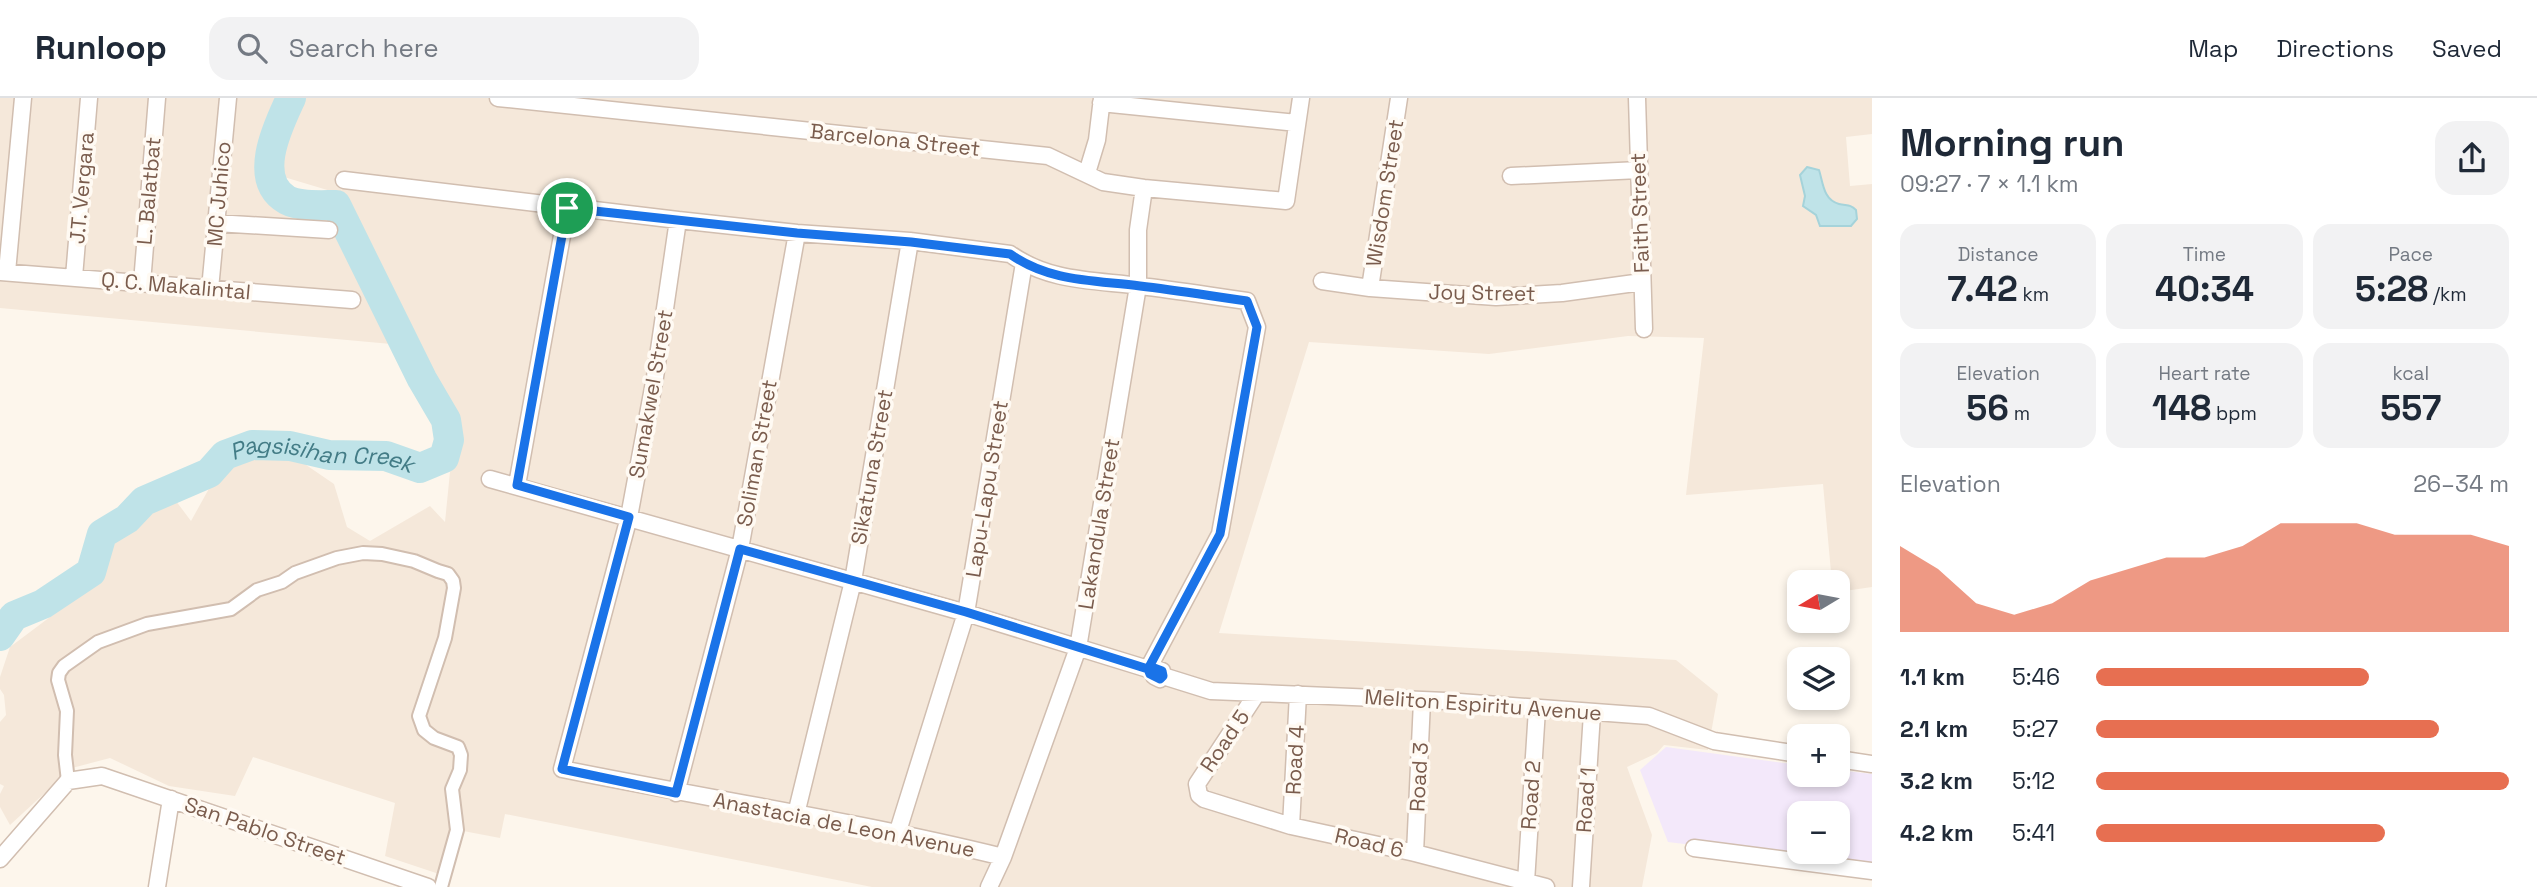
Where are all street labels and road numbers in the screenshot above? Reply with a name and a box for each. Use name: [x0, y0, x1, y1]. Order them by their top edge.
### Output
street label: Barcelona Street: [809, 117, 982, 162]
street label: Wisdom Street: [1360, 117, 1409, 268]
street label: J.T. Vergara: [63, 131, 100, 245]
street label: L. Balatbat: [130, 136, 167, 246]
street label: MC Juhico: [200, 140, 237, 248]
street label: Faith Street: [1624, 152, 1655, 274]
street label: Q. C. Makalintal: [100, 266, 252, 305]
street label: Joy Street: [1428, 278, 1536, 307]
street label: Sumakwel Street: [622, 307, 679, 480]
street label: Soliman Street: [730, 377, 783, 528]
street label: Sikatuna Street: [845, 387, 898, 547]
street label: Lapu-Lapu Street: [959, 398, 1014, 579]
street label: Lakandula Street: [1072, 437, 1125, 611]
street label: Meliton Espiritu Avenue: [1363, 683, 1603, 726]
street label: Road 5: [1194, 704, 1255, 777]
street label: Road 4: [1279, 724, 1310, 796]
street label: Road 3: [1403, 742, 1434, 812]
street label: Road 2: [1515, 759, 1546, 831]
street label: Road 1: [1570, 766, 1601, 834]
street label: Anastacia de Leon Avenue: [711, 786, 977, 863]
street label: San Pablo Street: [181, 790, 349, 871]
street label: Road 6: [1332, 822, 1406, 864]

